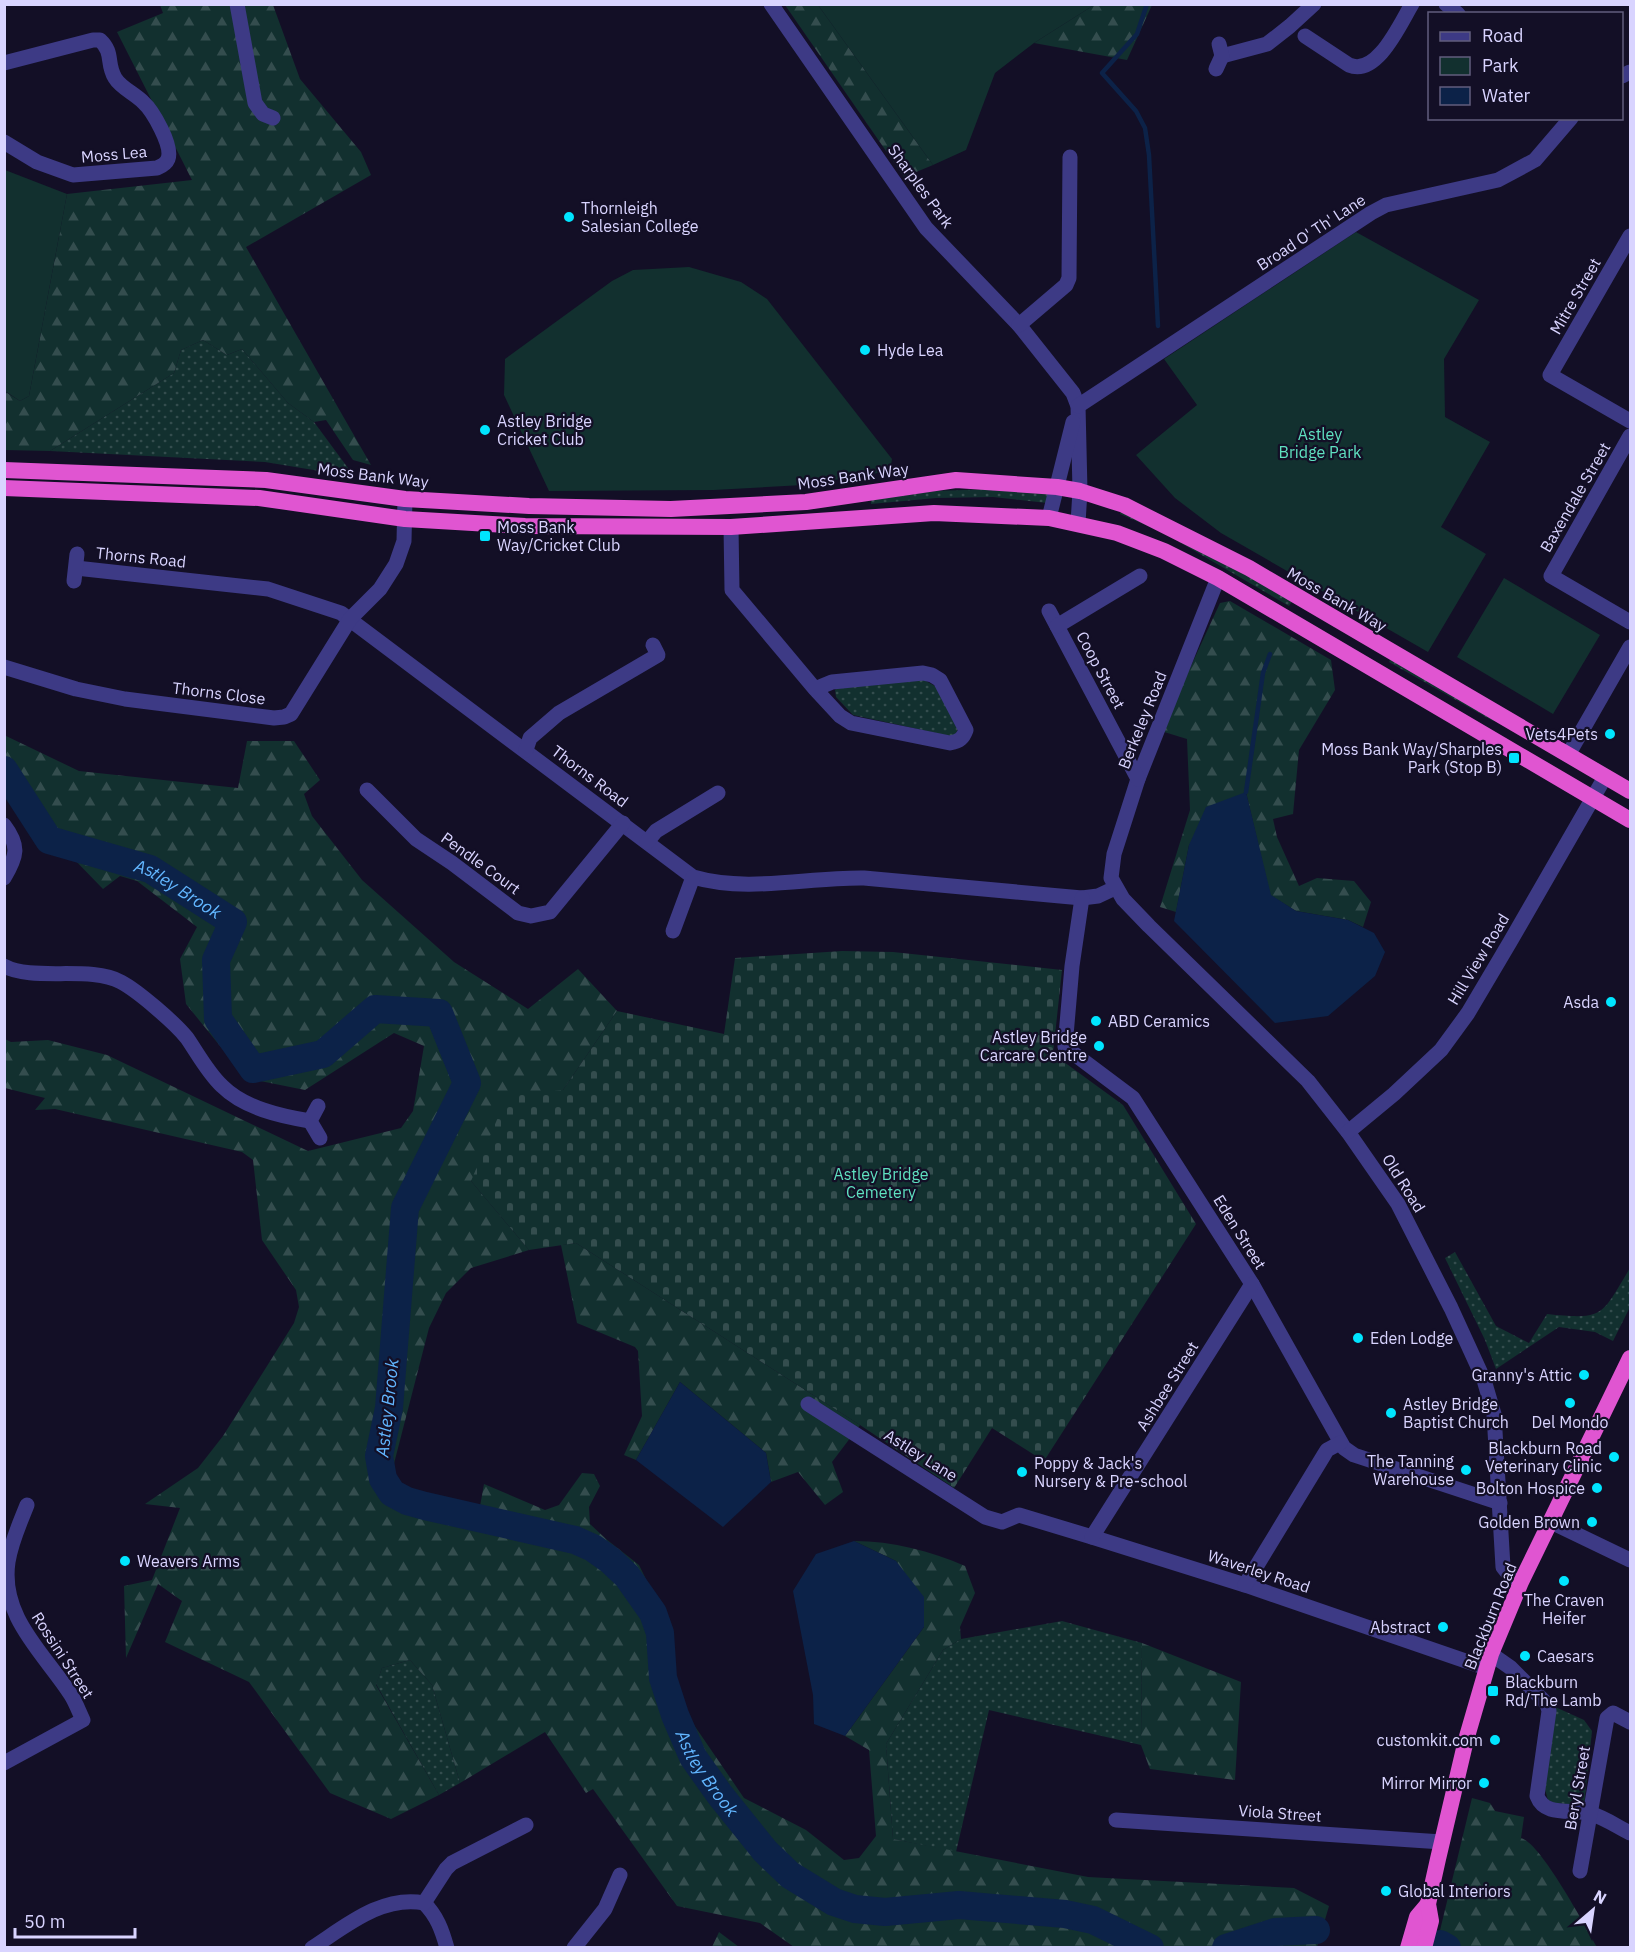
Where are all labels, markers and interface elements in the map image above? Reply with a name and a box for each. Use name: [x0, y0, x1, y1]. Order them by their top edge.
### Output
legend: [1428, 12, 1623, 120]
text: Road: [1482, 24, 1523, 47]
text: Park: [1482, 54, 1519, 77]
text: Water: [1482, 84, 1531, 107]
street label: Sharples Park: [884, 140, 959, 232]
street label: Moss Lea: [80, 141, 148, 167]
street label: Broad O' Th' Lane: [1253, 189, 1369, 275]
place label: Thornleigh Salesian College: [581, 198, 699, 236]
marker: Thornleigh Salesian College: [562, 210, 576, 224]
street label: Mitre Street: [1545, 254, 1605, 338]
place label: Hyde Lea: [877, 340, 944, 360]
marker: Hyde Lea: [858, 343, 872, 357]
place label: Astley Bridge Cricket Club: [497, 411, 592, 449]
marker: Astley Bridge Cricket Club: [478, 423, 492, 437]
park label: Astley Bridge Park: [1279, 424, 1362, 462]
street label: Baxendale Street: [1535, 439, 1615, 555]
street label: Moss Bank Way: [316, 458, 430, 492]
street label: Moss Bank Way: [796, 458, 910, 494]
place label: Moss Bank Way/Cricket Club: [497, 517, 620, 555]
marker: Moss Bank Way/Cricket Club: [478, 529, 492, 543]
street label: Thorns Road: [95, 542, 187, 572]
street label: Moss Bank Way: [1283, 562, 1391, 636]
street label: Coop Street: [1072, 628, 1130, 712]
street label: Berkeley Road: [1113, 668, 1171, 772]
street label: Thorns Close: [171, 677, 267, 709]
place label: Vets4Pets: [1525, 724, 1598, 744]
marker: Vets4Pets: [1603, 727, 1617, 741]
place label: Moss Bank Way/Sharples Park (Stop B): [1321, 739, 1502, 777]
street label: Thorns Road: [548, 741, 632, 811]
marker: Moss Bank Way/Sharples Park (Stop B): [1507, 751, 1521, 765]
street label: Pendle Court: [438, 828, 524, 898]
water label: Astley Brook: [131, 853, 227, 924]
street label: Hill View Road: [1443, 910, 1513, 1008]
place label: Asda: [1563, 992, 1599, 1012]
marker: Asda: [1604, 995, 1618, 1009]
place label: ABD Ceramics: [1108, 1011, 1210, 1031]
marker: ABD Ceramics: [1089, 1014, 1103, 1028]
place label: Astley Bridge Carcare Centre: [980, 1027, 1087, 1065]
marker: Astley Bridge Carcare Centre: [1092, 1039, 1106, 1053]
street label: Old Road: [1378, 1150, 1430, 1216]
park label: Astley Bridge Cemetery: [833, 1164, 929, 1202]
street label: Eden Street: [1209, 1191, 1271, 1273]
place label: Eden Lodge: [1370, 1328, 1454, 1348]
marker: Eden Lodge: [1351, 1331, 1365, 1345]
street label: Ashbee Street: [1132, 1338, 1202, 1434]
water label: Astley Brook: [370, 1357, 404, 1459]
place label: Granny's Attic: [1471, 1365, 1572, 1385]
marker: Granny's Attic: [1577, 1368, 1591, 1382]
place label: Astley Bridge Baptist Church: [1403, 1394, 1509, 1432]
marker: Del Mondo: [1563, 1396, 1577, 1410]
marker: Astley Bridge Baptist Church: [1384, 1406, 1398, 1420]
place label: Del Mondo: [1532, 1412, 1608, 1432]
street label: Astley Lane: [881, 1425, 962, 1486]
place label: Blackburn Road Veterinary Clinic: [1485, 1438, 1602, 1476]
marker: Blackburn Road Veterinary Clinic: [1607, 1450, 1621, 1464]
place label: The Tanning Warehouse: [1367, 1451, 1455, 1489]
place label: Poppy & Jack's Nursery & Pre-school: [1034, 1453, 1187, 1491]
marker: The Tanning Warehouse: [1459, 1463, 1473, 1477]
marker: Poppy & Jack's Nursery & Pre-school: [1015, 1465, 1029, 1479]
place label: Bolton Hospice: [1476, 1478, 1585, 1498]
marker: Bolton Hospice: [1590, 1481, 1604, 1495]
place label: Golden Brown: [1478, 1512, 1580, 1532]
marker: Golden Brown: [1585, 1515, 1599, 1529]
street label: Waverley Road: [1205, 1545, 1313, 1597]
place label: Weavers Arms: [137, 1551, 240, 1571]
marker: Weavers Arms: [118, 1554, 132, 1568]
street label: Blackburn Road: [1459, 1560, 1521, 1672]
marker: The Craven Heifer: [1557, 1574, 1571, 1588]
place label: The Craven Heifer: [1524, 1590, 1604, 1628]
street label: Rossini Street: [28, 1608, 98, 1702]
place label: Abstract: [1370, 1617, 1431, 1637]
marker: Abstract: [1436, 1620, 1450, 1634]
place label: Caesars: [1537, 1646, 1594, 1666]
marker: Caesars: [1518, 1649, 1532, 1663]
place label: Blackburn Rd/The Lamb: [1505, 1672, 1601, 1710]
marker: Blackburn Rd/The Lamb: [1486, 1684, 1500, 1698]
water label: Astley Brook: [671, 1725, 744, 1821]
place label: customkit.com: [1377, 1730, 1483, 1750]
marker: customkit.com: [1488, 1733, 1502, 1747]
street label: Beryl Street: [1560, 1744, 1594, 1832]
place label: Mirror Mirror: [1381, 1773, 1472, 1793]
marker: Mirror Mirror: [1477, 1776, 1491, 1790]
street label: Viola Street: [1238, 1800, 1322, 1826]
north arrow: [1563, 1880, 1623, 1940]
place label: Global Interiors: [1398, 1881, 1511, 1901]
marker: Global Interiors: [1379, 1884, 1393, 1898]
text: N: [1590, 1885, 1610, 1908]
scale bar: [15, 1901, 135, 1939]
text: 50 m: [24, 1910, 66, 1933]

